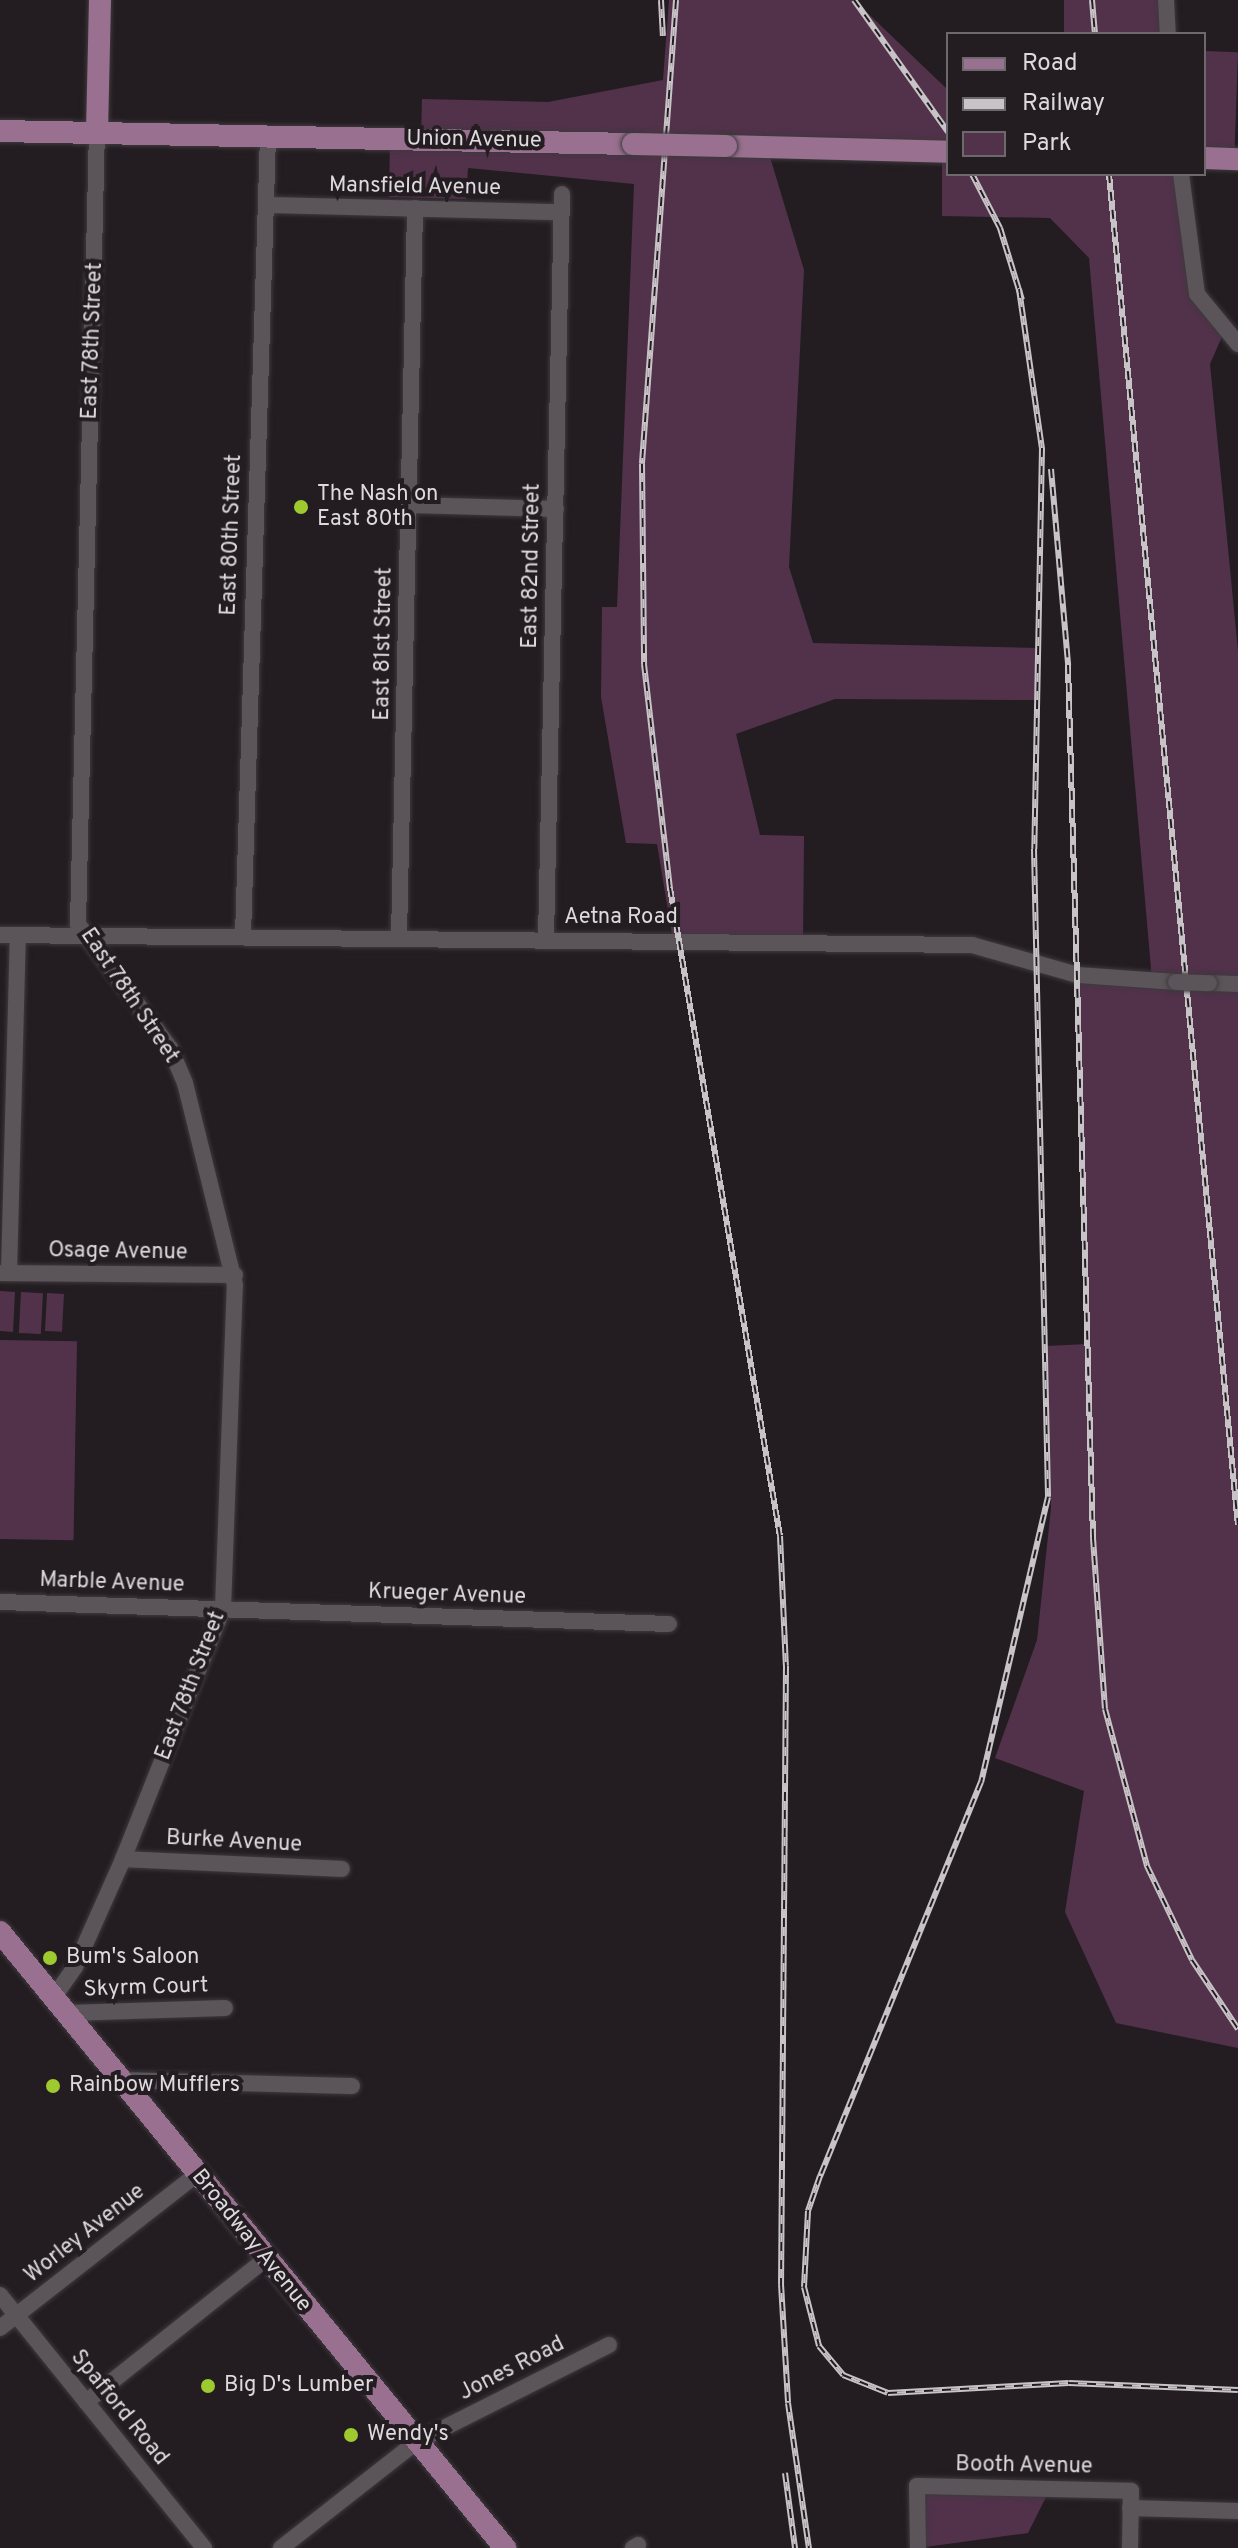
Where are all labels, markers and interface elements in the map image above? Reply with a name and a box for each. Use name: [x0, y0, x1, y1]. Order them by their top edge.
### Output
legend: [946, 32, 1206, 176]
text: Road: [1022, 49, 1078, 79]
text: Railway: [1022, 89, 1105, 119]
street label: Union Avenue: [406, 126, 542, 154]
text: Park: [1022, 129, 1072, 159]
street label: Mansfield Avenue: [328, 172, 502, 202]
street label: East 78th Street: [77, 262, 109, 420]
street label: East 80th Street: [216, 454, 248, 616]
place label: The Nash on East 80th: [317, 481, 438, 532]
street label: East 82nd Street: [517, 483, 547, 649]
marker: The Nash on East 80th: [292, 498, 310, 516]
street label: East 81st Street: [369, 567, 399, 721]
street label: Aetna Road: [564, 905, 678, 931]
street label: East 78th Street: [74, 923, 184, 1069]
street label: Osage Avenue: [48, 1238, 188, 1266]
street label: Marble Avenue: [39, 1567, 185, 1599]
street label: Krueger Avenue: [367, 1579, 527, 1611]
street label: East 78th Street: [150, 1607, 232, 1765]
street label: Burke Avenue: [165, 1825, 303, 1859]
place label: Bum's Saloon: [66, 1945, 199, 1971]
marker: Bum's Saloon: [41, 1949, 59, 1967]
street label: Skyrm Court: [83, 1973, 209, 2003]
place label: Rainbow Mufflers: [69, 2073, 240, 2099]
marker: Rainbow Mufflers: [44, 2077, 62, 2095]
street label: Broadway Avenue: [185, 2164, 317, 2318]
street label: Worley Avenue: [19, 2179, 151, 2289]
street label: Jones Road: [455, 2331, 569, 2407]
street label: Spafford Road: [64, 2345, 174, 2471]
place label: Big D's Lumber: [224, 2373, 374, 2399]
marker: Big D's Lumber: [199, 2377, 217, 2395]
place label: Wendy's: [367, 2422, 449, 2448]
marker: Wendy's: [342, 2426, 360, 2444]
street label: Booth Avenue: [955, 2452, 1093, 2480]

